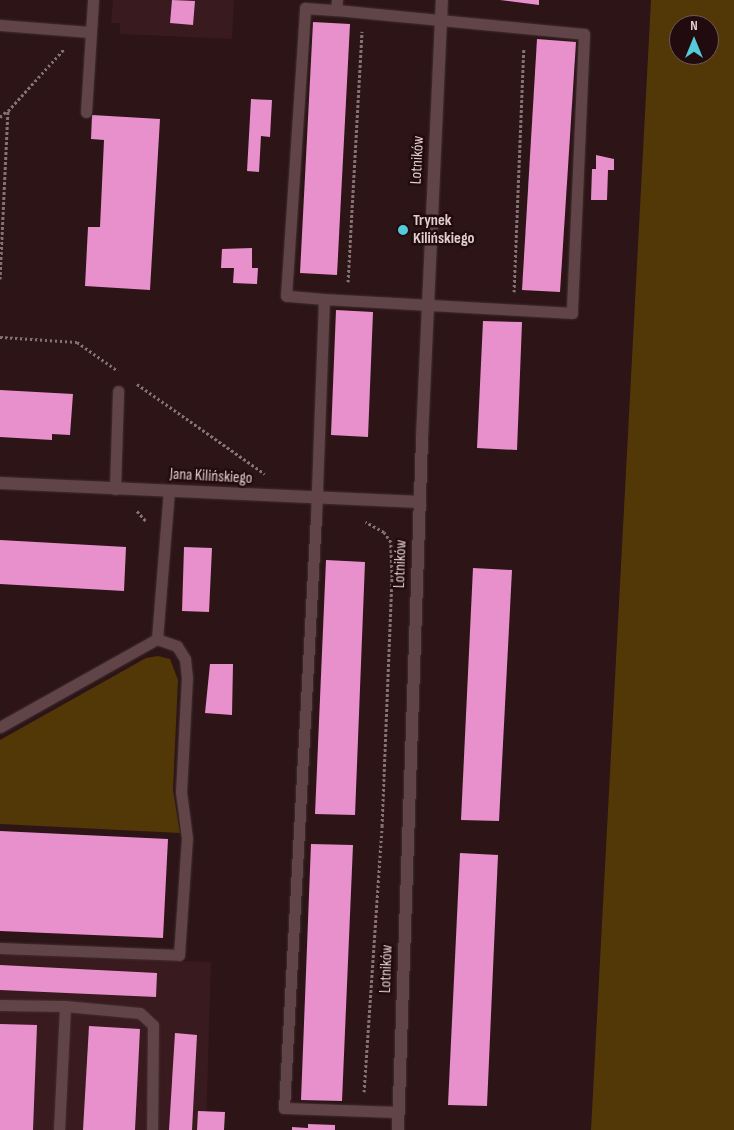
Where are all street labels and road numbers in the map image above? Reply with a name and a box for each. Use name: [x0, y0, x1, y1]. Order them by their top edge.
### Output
street label: Lotników: [407, 135, 429, 185]
street label: Jana Kilińskiego: [169, 465, 253, 489]
street label: Lotników: [391, 539, 411, 589]
street label: Lotników: [377, 944, 397, 994]

